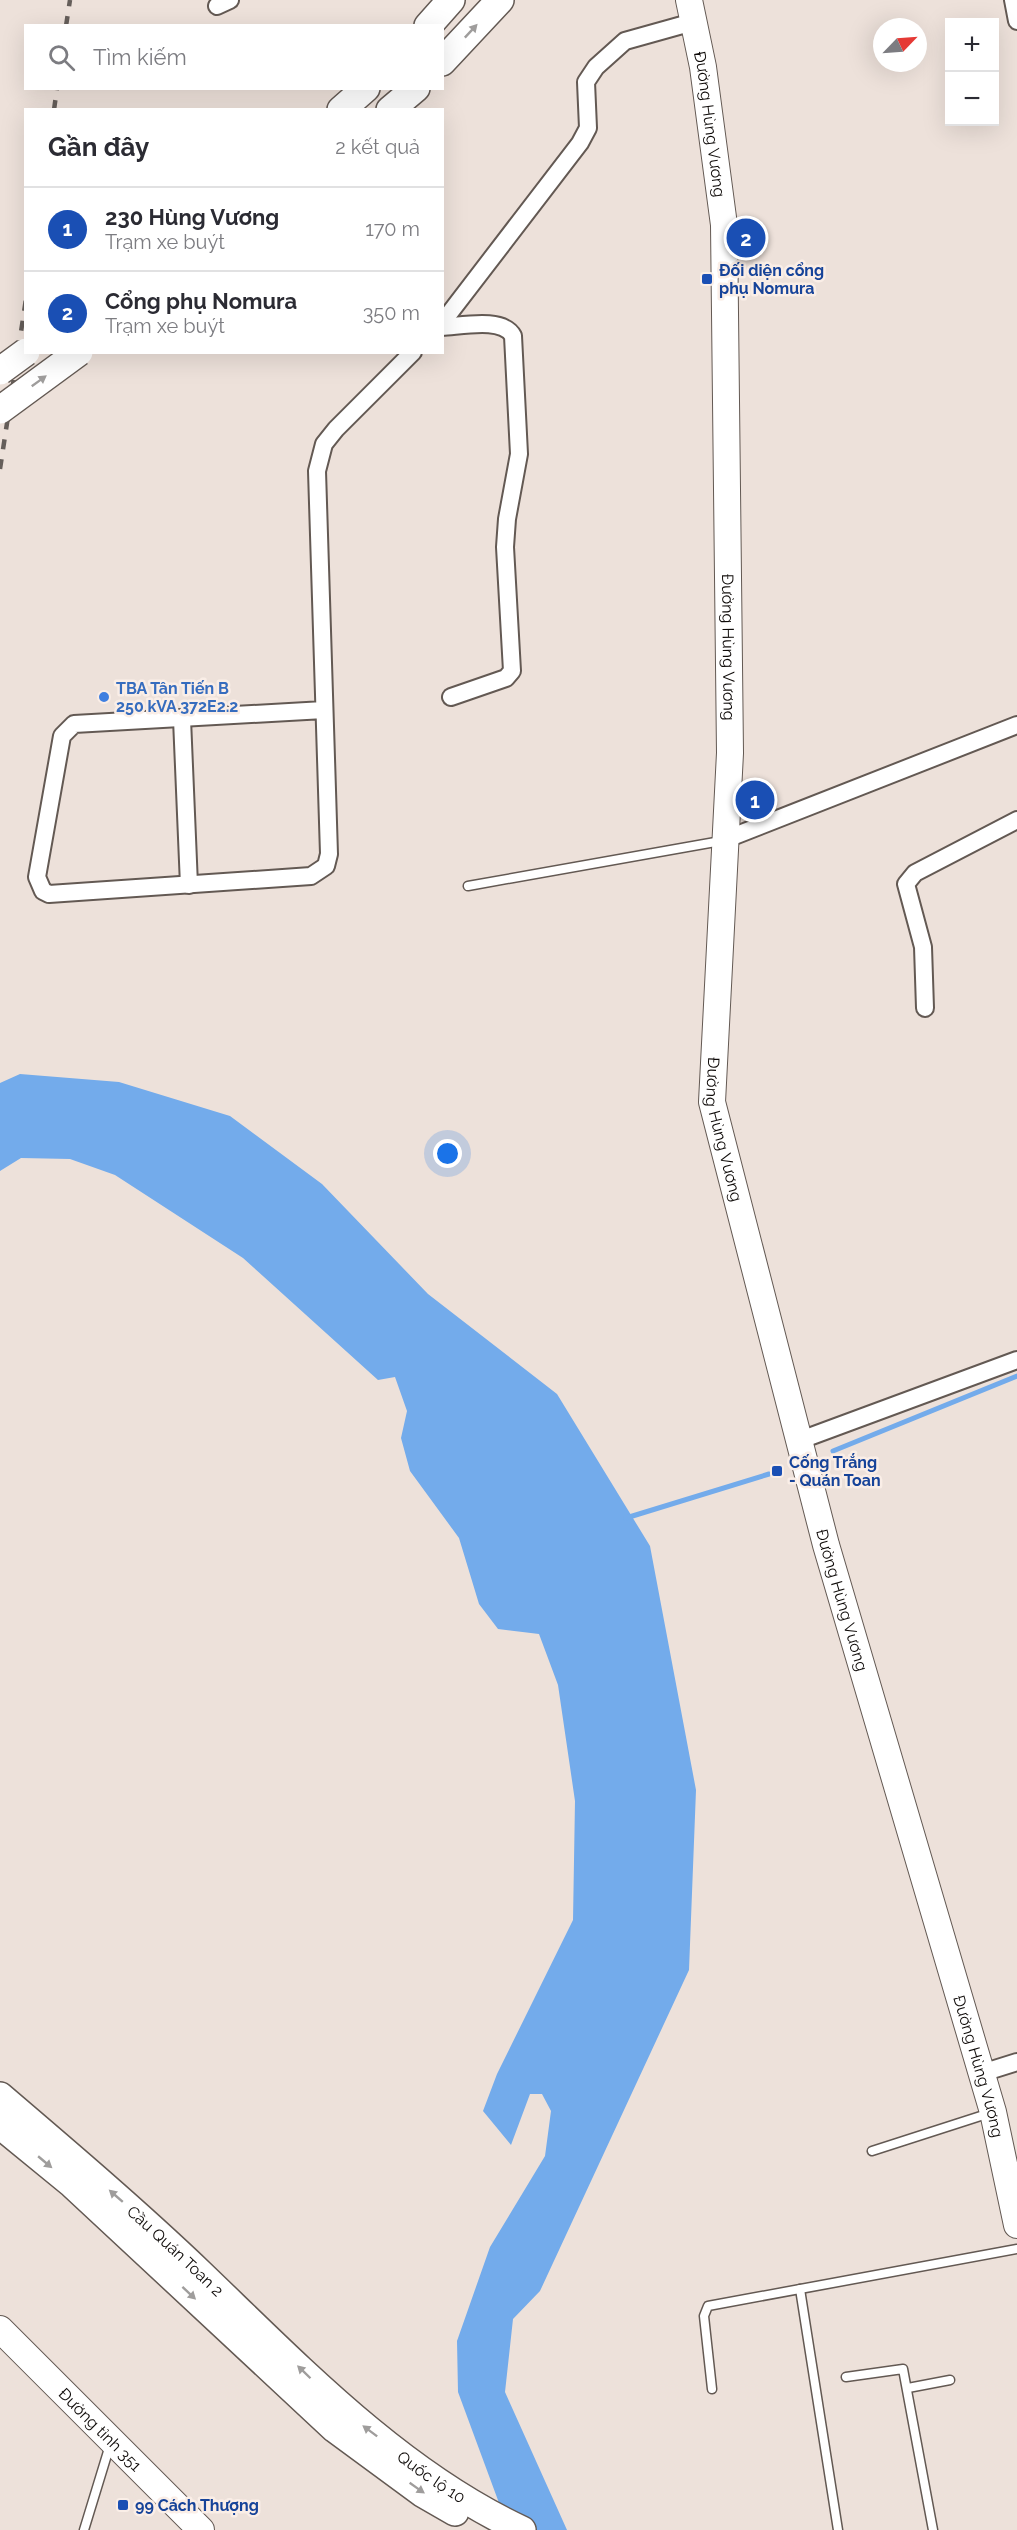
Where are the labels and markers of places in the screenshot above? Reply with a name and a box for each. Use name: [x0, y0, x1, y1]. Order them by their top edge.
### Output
pin: 2: [726, 216, 766, 260]
place label: Đối diện cổng phụ Nomura: [719, 261, 824, 298]
marker: Đối diện cổng phụ Nomura: [700, 272, 714, 286]
place label: TBA Tân Tiến B 250 kVA 372E2.2: [116, 679, 238, 716]
marker: TBA Tân Tiến B 250 kVA 372E2.2: [97, 690, 111, 704]
pin: 1: [736, 778, 774, 822]
place label: Cống Trắng - Quán Toan: [789, 1453, 881, 1490]
marker: Cống Trắng - Quán Toan: [770, 1464, 784, 1478]
place label: 99 Cách Thượng: [135, 2496, 259, 2515]
marker: 99 Cách Thượng: [116, 2498, 130, 2512]

